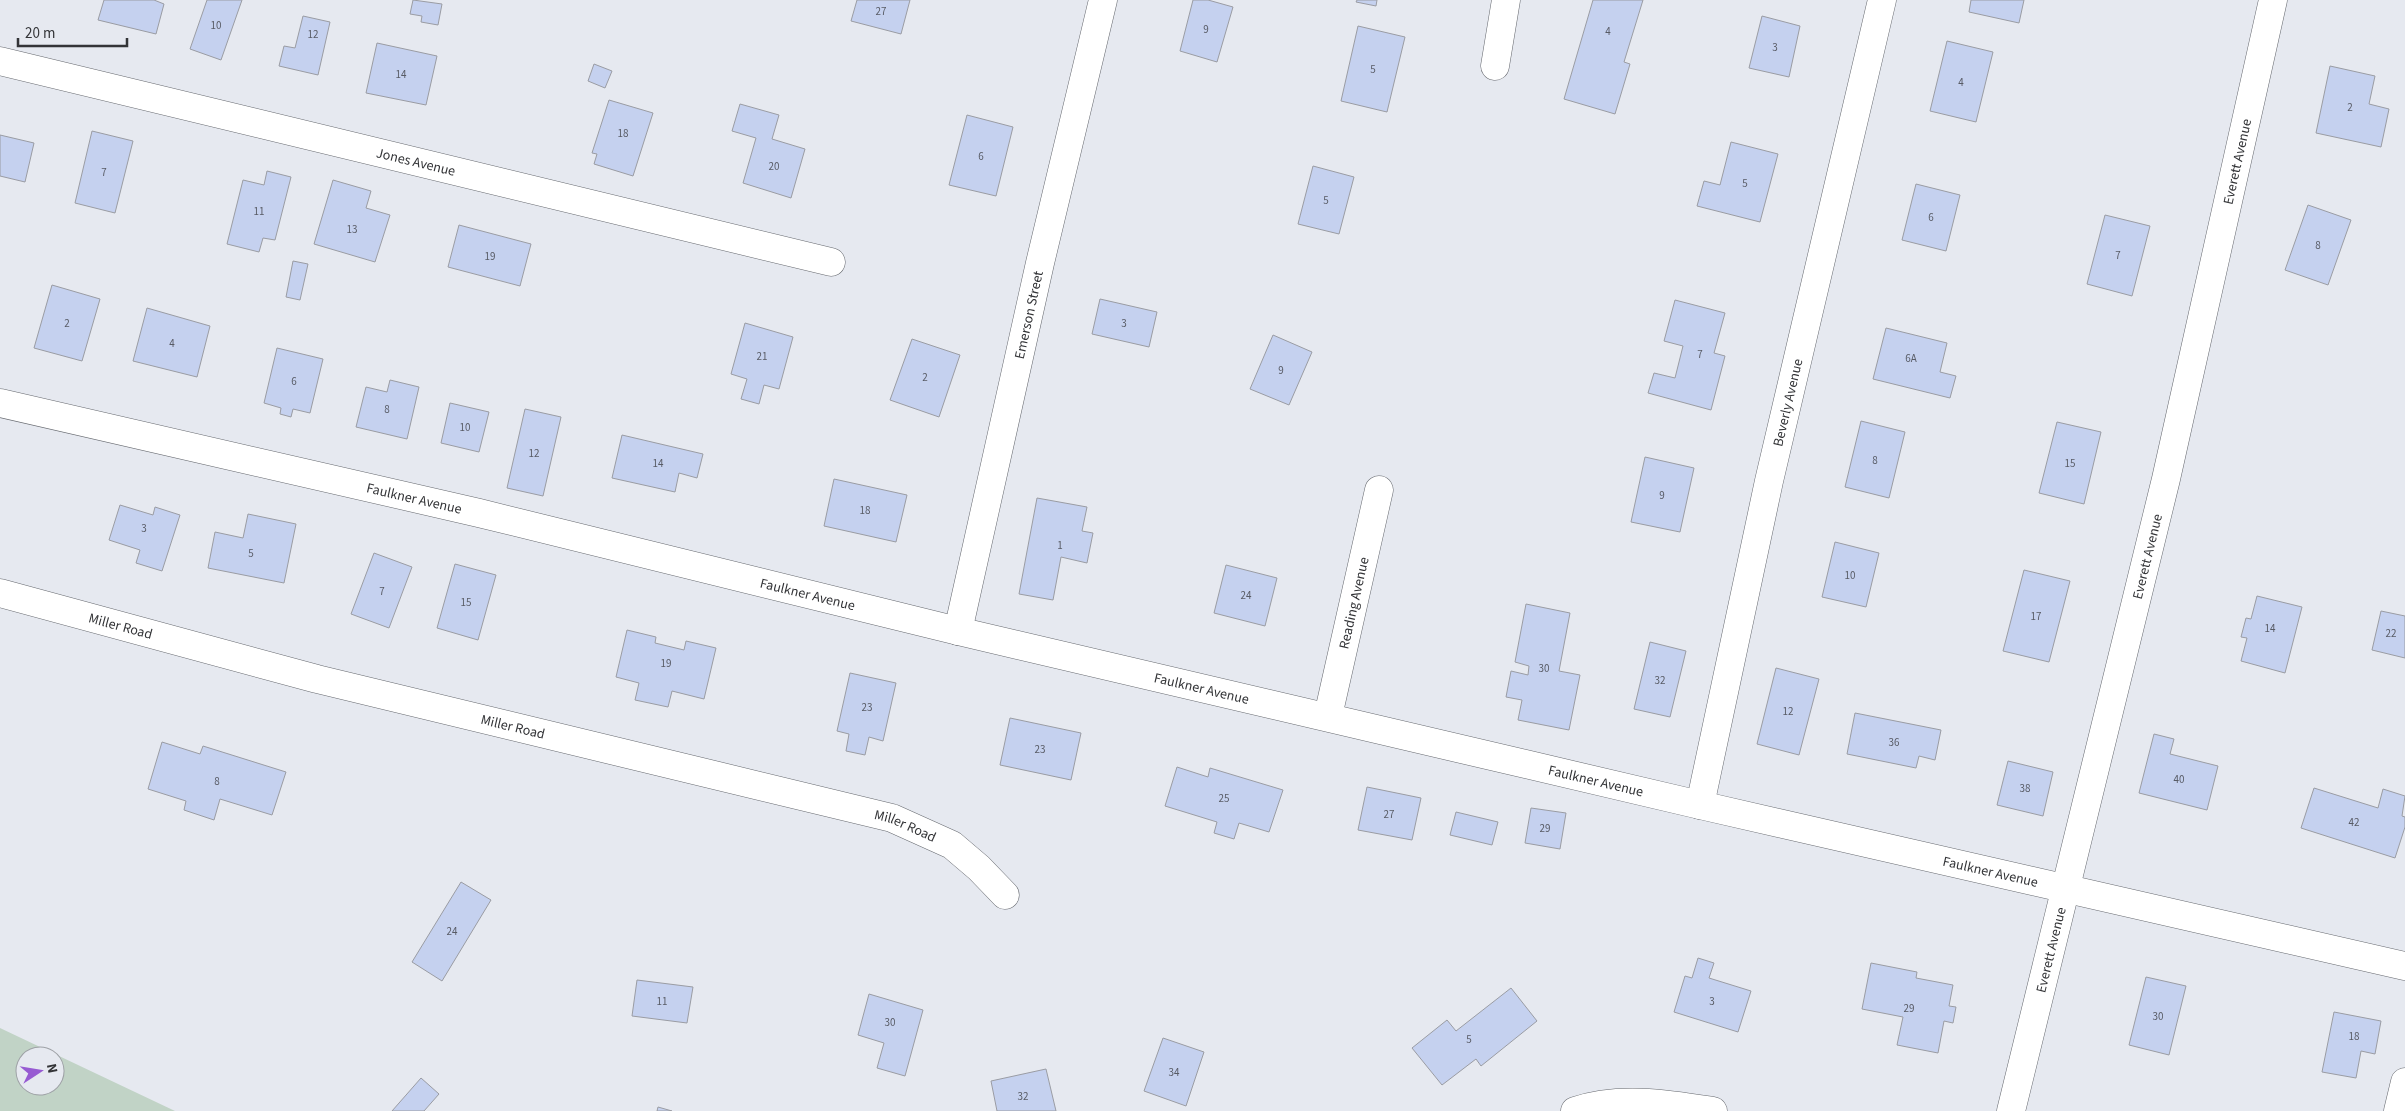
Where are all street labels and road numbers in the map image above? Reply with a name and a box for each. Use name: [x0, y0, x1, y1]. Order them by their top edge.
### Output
street label: Everett Avenue: [2219, 117, 2257, 207]
street label: Jones Avenue: [374, 143, 457, 182]
street label: Emerson Street: [1010, 269, 1049, 361]
street label: Beverly Avenue: [1768, 357, 1808, 449]
street label: Faulkner Avenue: [364, 478, 464, 520]
street label: Everett Avenue: [2128, 512, 2168, 602]
street label: Reading Avenue: [1334, 555, 1375, 651]
street label: Faulkner Avenue: [758, 574, 857, 616]
street label: Miller Road: [86, 608, 155, 645]
street label: Faulkner Avenue: [1152, 668, 1251, 710]
street label: Miller Road: [478, 710, 547, 745]
street label: Faulkner Avenue: [1546, 761, 1645, 802]
street label: Miller Road: [872, 805, 939, 848]
street label: Faulkner Avenue: [1941, 852, 2040, 893]
street label: Everett Avenue: [2031, 905, 2072, 995]

